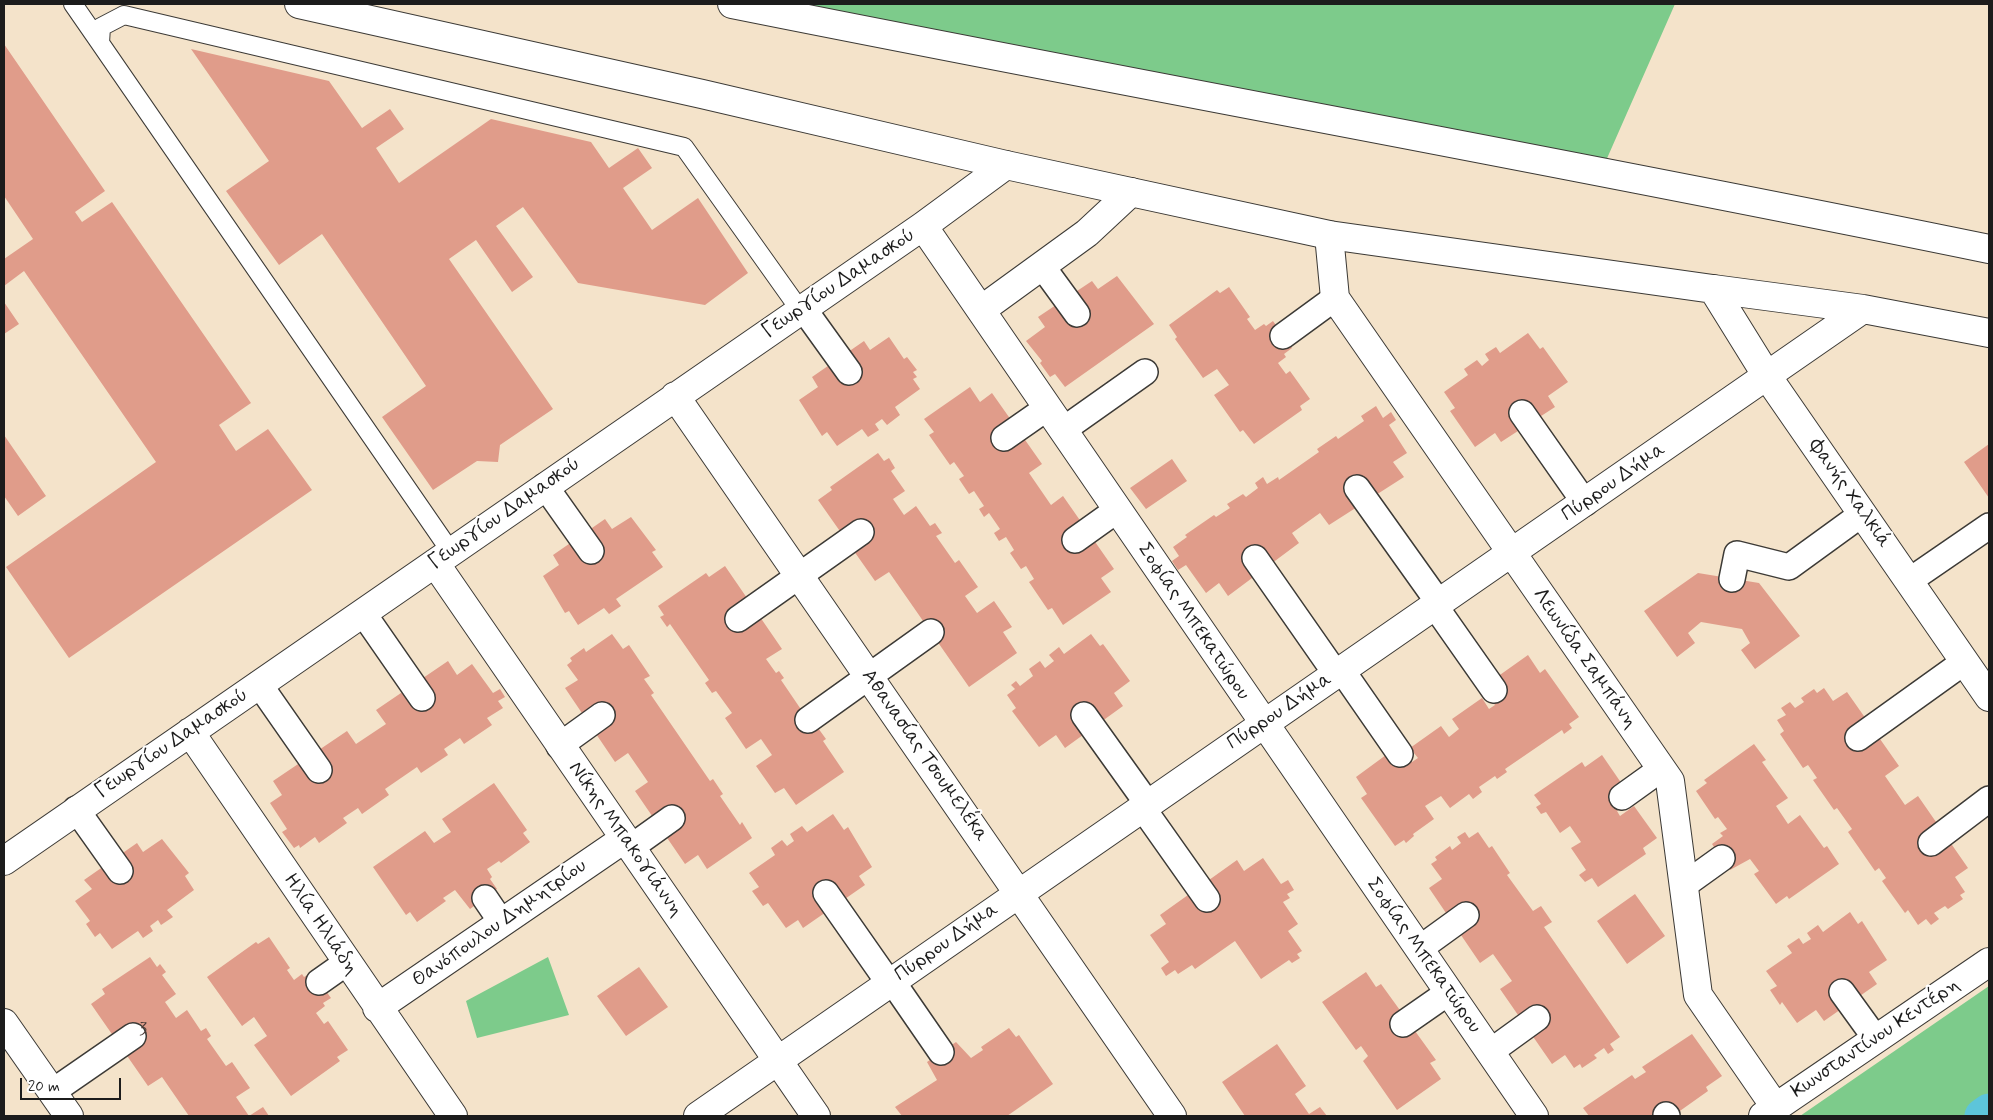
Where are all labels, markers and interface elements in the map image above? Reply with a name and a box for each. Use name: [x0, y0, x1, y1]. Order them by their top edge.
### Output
street label: Γεωργίου Δαμασκού: [758, 224, 920, 344]
street label: Φανής Χαλκιά: [1803, 435, 1895, 553]
street label: Πύρρου Δήμα: [1557, 438, 1671, 528]
street label: Γεωργίου Δαμασκού: [425, 453, 585, 575]
street label: Σοφίας Μπεκατώρου: [1132, 539, 1254, 705]
street label: Λεωνίδα Σαμπάνη: [1527, 584, 1641, 734]
street label: Αθανασίας Τσουμελέκα: [855, 665, 993, 847]
street label: Πύρρου Δήμα: [1223, 668, 1337, 756]
street label: Γεωργίου Δαμασκού: [91, 684, 253, 804]
street label: Νίκης Μπακογιάννη: [562, 758, 688, 922]
street label: Θανόπουλου Δημητρίου: [408, 855, 592, 993]
street label: Ηλία Ηλιάδη: [277, 870, 363, 980]
street label: Σοφίας Μπεκατώρου: [1360, 874, 1486, 1038]
street label: Πύρρου Δήμα: [890, 898, 1004, 988]
street label: Κωνσταντίνου Κεντέρη: [1787, 974, 1965, 1104]
house number: 3: [139, 1019, 147, 1041]
scale bar: [22, 1068, 124, 1100]
text: 20 m: [28, 1077, 60, 1097]

